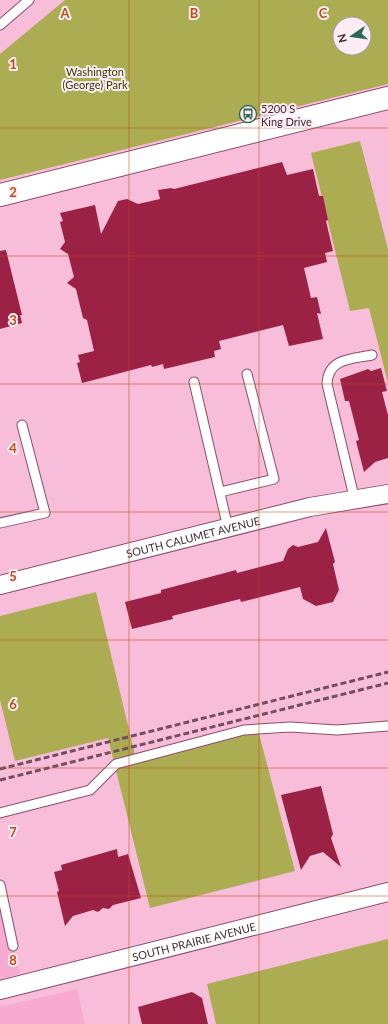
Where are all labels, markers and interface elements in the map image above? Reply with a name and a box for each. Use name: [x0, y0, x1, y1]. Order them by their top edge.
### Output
text: A: [59, 5, 70, 21]
text: B: [190, 5, 199, 21]
text: C: [319, 5, 328, 21]
north arrow: [332, 16, 372, 56]
text: N: [334, 33, 349, 44]
text: 1: [9, 56, 17, 72]
park label: Washington (George) Park: [62, 65, 128, 91]
place label: 5200 S King Drive: [261, 102, 312, 128]
bus stop icon: 5200 S King Drive: [238, 104, 258, 124]
text: 2: [9, 184, 17, 200]
text: 3: [9, 312, 17, 328]
text: 4: [9, 440, 17, 456]
street label: SOUTH CALUMET AVENUE: [125, 513, 261, 560]
text: 5: [9, 568, 17, 584]
text: 6: [9, 696, 17, 712]
text: 7: [9, 824, 17, 840]
street label: SOUTH PRAIRIE AVENUE: [131, 919, 257, 963]
text: 8: [9, 952, 17, 968]

